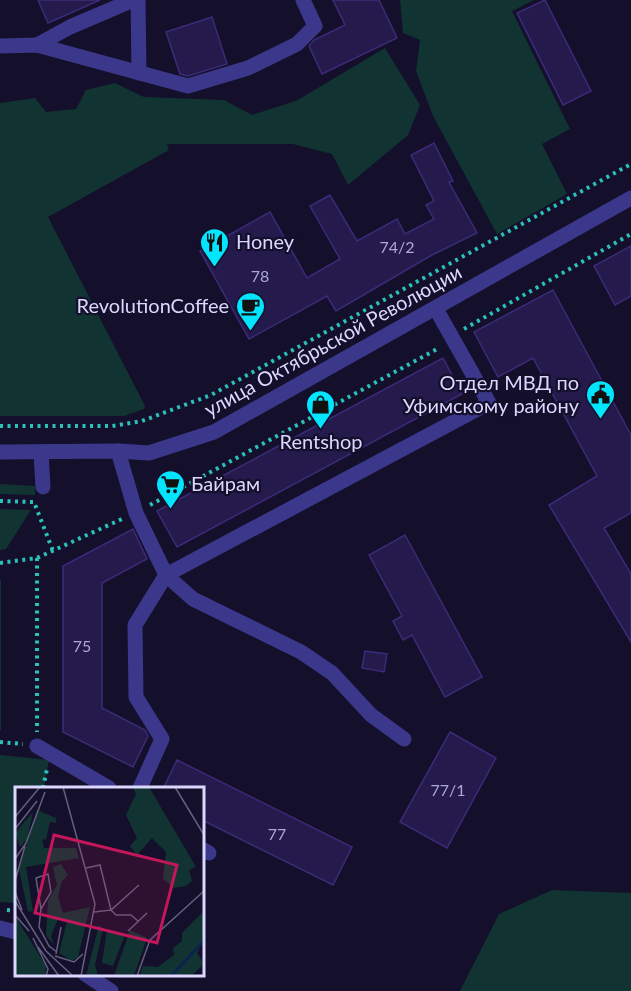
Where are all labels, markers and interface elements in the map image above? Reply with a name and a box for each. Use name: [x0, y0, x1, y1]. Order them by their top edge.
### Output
restaurant icon: Honey: [199, 226, 231, 268]
place label: Honey: [236, 229, 295, 253]
house number: 74/2: [379, 237, 415, 256]
street label: улица Октябрьской Революции: [200, 259, 466, 421]
house number: 78: [251, 266, 269, 285]
cafe icon: RevolutionCoffee: [234, 290, 266, 332]
place label: RevolutionCoffee: [77, 293, 229, 317]
place label: Отдел МВД по Уфимскому району: [403, 370, 580, 417]
public building icon: Отдел МВД по Уфимскому району: [584, 378, 616, 420]
shop icon: Rentshop: [305, 388, 337, 430]
place label: Rentshop: [280, 429, 363, 453]
supermarket icon: Байрам: [154, 468, 186, 510]
place label: Байрам: [191, 471, 260, 495]
house number: 75: [73, 636, 91, 655]
house number: 77/1: [430, 780, 466, 799]
inset map: [15, 787, 204, 976]
house number: 77: [268, 824, 286, 843]

